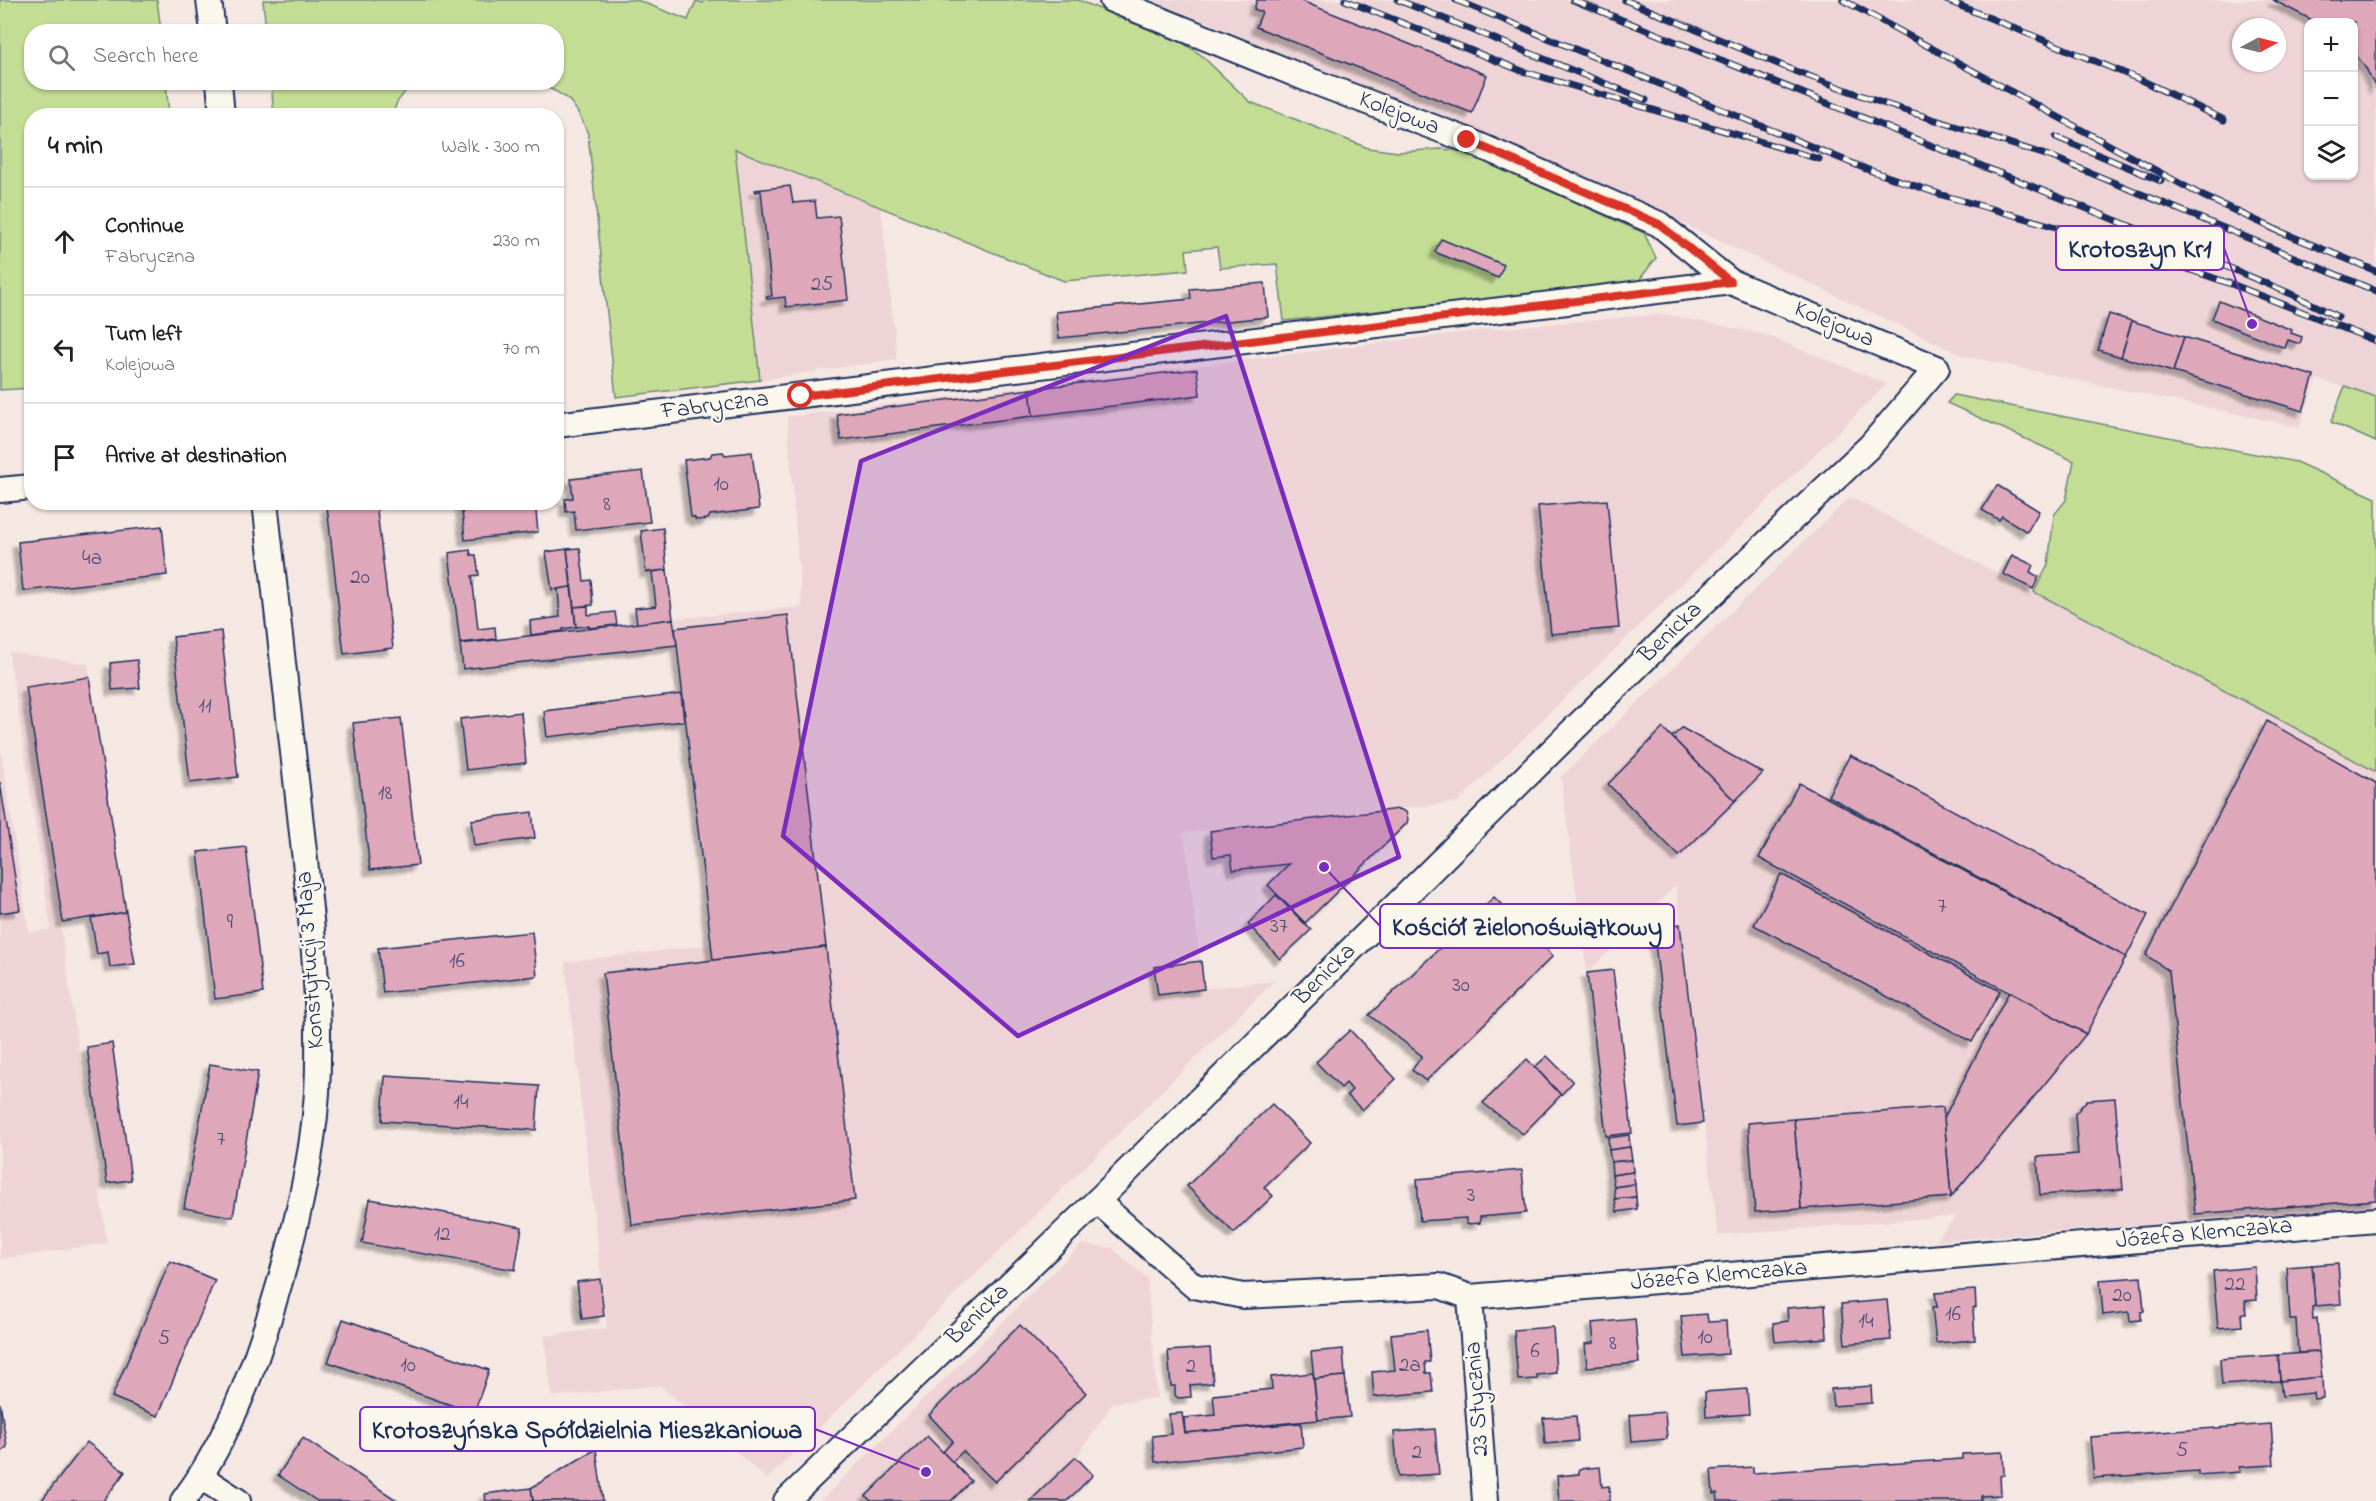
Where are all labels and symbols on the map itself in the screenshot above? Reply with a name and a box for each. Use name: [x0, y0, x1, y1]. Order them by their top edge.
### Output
north arrow: [2232, 18, 2286, 72]
street label: Kolejowa: [1353, 83, 1445, 145]
route end: [1453, 126, 1479, 152]
callout: Krotoszyn Kr1: [2056, 226, 2224, 270]
text: Krotoszyn Kr1: [2068, 232, 2212, 270]
house number: 25: [811, 270, 833, 300]
street label: Kolejowa: [1788, 292, 1880, 358]
street label: Fabryczna: [658, 382, 771, 431]
route start: [787, 382, 813, 408]
house number: 10: [713, 470, 729, 500]
house number: 8: [603, 490, 611, 520]
house number: 4a: [82, 544, 102, 574]
house number: 20: [350, 563, 370, 593]
street label: Benicka: [1630, 594, 1711, 673]
house number: 11: [198, 692, 212, 722]
house number: 18: [378, 779, 392, 809]
street label: Konstytucji 3 Maja: [287, 870, 336, 1050]
house number: 7: [1938, 892, 1947, 922]
callout: Kościół Zielonoświątkowy: [1380, 904, 1674, 948]
house number: 9: [227, 908, 234, 938]
text: Kościół Zielonoświątkowy: [1392, 910, 1662, 948]
house number: 37: [1270, 912, 1288, 942]
street label: Benicka: [1285, 935, 1365, 1015]
house number: 16: [449, 947, 465, 977]
house number: 30: [1452, 971, 1470, 1001]
house number: 14: [453, 1088, 469, 1118]
house number: 7: [217, 1125, 226, 1155]
house number: 3: [1467, 1181, 1475, 1211]
street label: Józefa Klemczaka: [2114, 1209, 2294, 1259]
house number: 12: [433, 1220, 451, 1250]
street label: Józefa Klemczaka: [1629, 1251, 1809, 1301]
house number: 22: [2225, 1270, 2245, 1300]
street label: Benicka: [937, 1276, 1018, 1355]
house number: 20: [2112, 1281, 2132, 1311]
house number: 16: [1945, 1300, 1961, 1330]
house number: 14: [1858, 1307, 1874, 1337]
house number: 10: [1697, 1323, 1713, 1353]
house number: 5: [158, 1324, 170, 1354]
house number: 8: [1609, 1329, 1617, 1359]
house number: 6: [1530, 1337, 1540, 1367]
street label: 23 Stycznia: [1457, 1340, 1500, 1458]
house number: 10: [400, 1351, 416, 1381]
house number: 2a: [1399, 1351, 1421, 1381]
house number: 2: [1186, 1352, 1196, 1382]
callout: Krotoszyńska Spółdzielnia Mieszkaniowa: [360, 1407, 815, 1451]
text: Krotoszyńska Spółdzielnia Mieszkaniowa: [372, 1413, 802, 1451]
house number: 5: [2176, 1436, 2188, 1466]
house number: 2: [1412, 1438, 1422, 1468]

